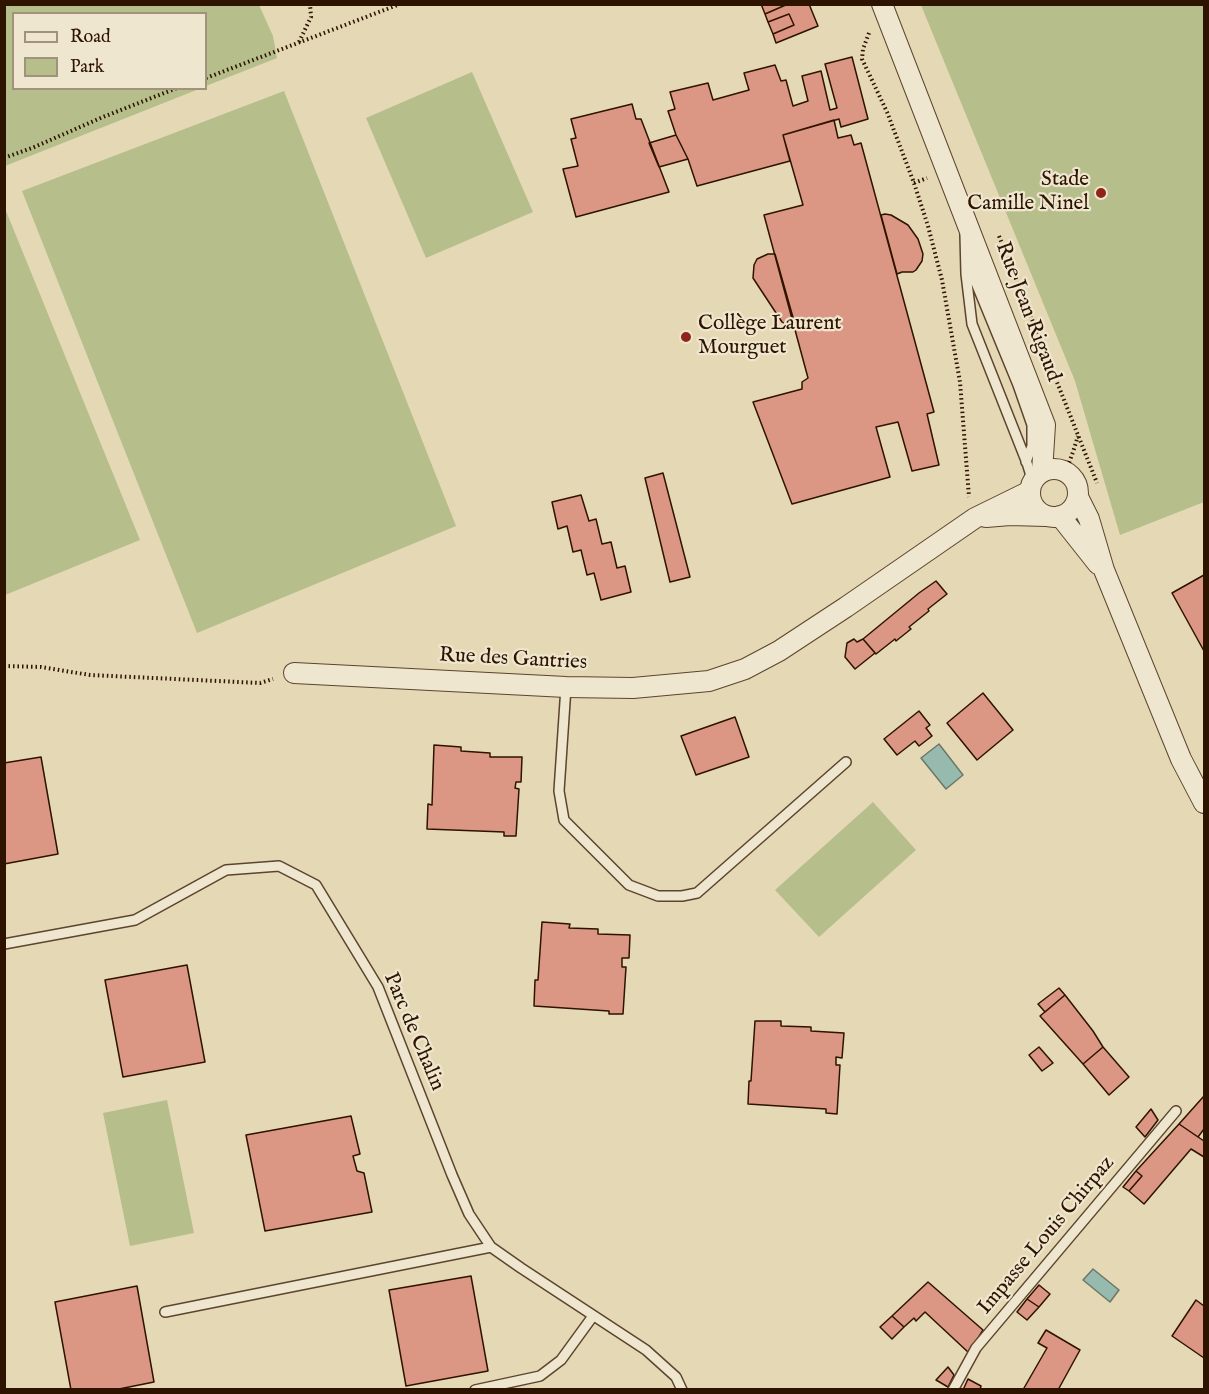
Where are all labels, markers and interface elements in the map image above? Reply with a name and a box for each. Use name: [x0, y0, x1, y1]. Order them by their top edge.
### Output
legend: [12, 12, 207, 90]
text: Road: [70, 26, 111, 49]
text: Park: [70, 56, 104, 79]
place label: Stade Camille Ninel: [967, 168, 1089, 218]
marker: Stade Camille Ninel: [1094, 186, 1108, 200]
street label: Rue Jean Rigaud: [989, 239, 1065, 385]
place label: Collège Laurent Mourguet: [698, 312, 841, 362]
marker: Collège Laurent Mourguet: [679, 330, 693, 344]
street label: Rue des Gantries: [438, 644, 588, 676]
street label: Parc de Chalin: [377, 969, 449, 1095]
street label: Impasse Louis Chirpaz: [973, 1152, 1121, 1320]

